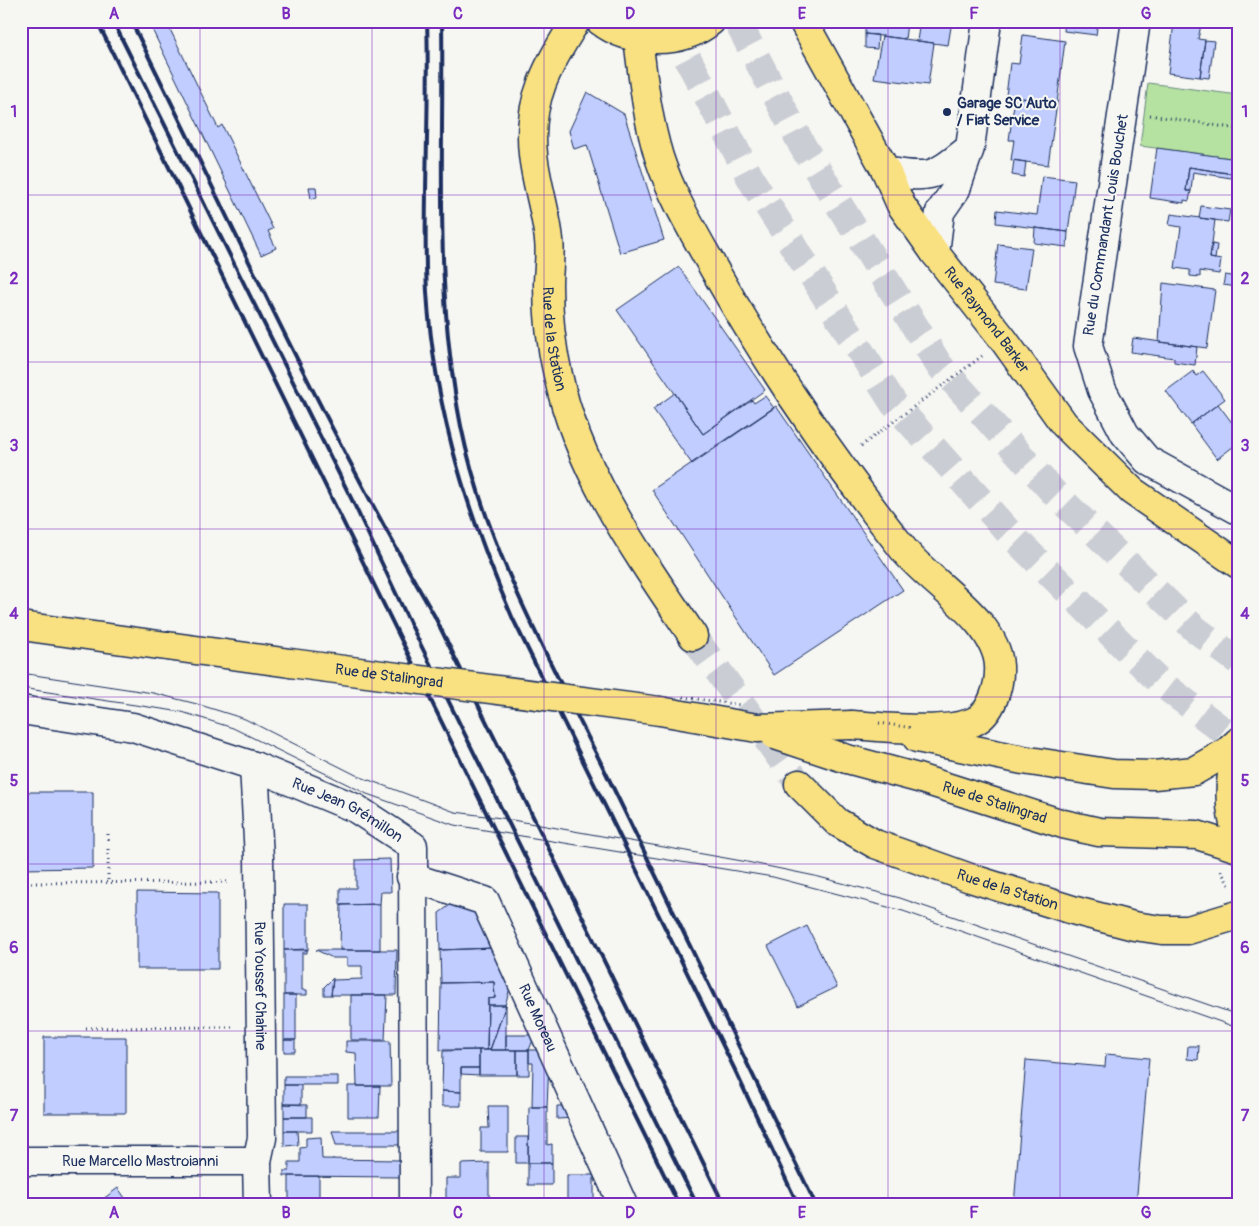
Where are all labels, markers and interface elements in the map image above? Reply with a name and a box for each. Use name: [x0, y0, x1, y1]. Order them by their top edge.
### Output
text: A: [109, 4, 120, 24]
text: B: [281, 4, 291, 24]
text: C: [453, 4, 463, 24]
text: D: [625, 4, 635, 24]
text: E: [798, 4, 807, 24]
text: F: [969, 4, 979, 24]
text: G: [1141, 4, 1152, 24]
place label: Garage SC Auto / Fiat Service: [957, 94, 1056, 130]
text: 1: [11, 102, 17, 122]
text: 1: [1242, 102, 1248, 122]
marker: Garage SC Auto / Fiat Service: [941, 106, 953, 118]
street label: Rue du Commandant Louis Bouchet: [1079, 112, 1133, 337]
street label: Rue Raymond Barker: [940, 263, 1034, 377]
text: 2: [10, 269, 19, 289]
text: 2: [1241, 269, 1250, 289]
street label: Rue de la Station: [538, 286, 571, 393]
text: 3: [10, 436, 19, 456]
text: 3: [1241, 436, 1250, 456]
text: 4: [9, 604, 19, 624]
text: 4: [1240, 604, 1250, 624]
street label: Rue de Stalingrad: [334, 659, 444, 692]
text: 5: [10, 771, 19, 791]
text: 5: [1241, 771, 1250, 791]
street label: Rue Jean Grémillon: [289, 773, 407, 846]
street label: Rue de Stalingrad: [940, 777, 1049, 828]
street label: Rue de la Station: [954, 865, 1061, 914]
street label: Rue Youssef Chahine: [250, 921, 271, 1051]
text: 6: [9, 938, 19, 958]
text: 6: [1240, 938, 1250, 958]
street label: Rue Moreau: [514, 981, 562, 1055]
text: 7: [10, 1106, 19, 1126]
text: 7: [1241, 1106, 1250, 1126]
street label: Rue Marcello Mastroianni: [62, 1152, 218, 1171]
text: A: [109, 1203, 120, 1223]
text: B: [281, 1203, 291, 1223]
text: C: [453, 1203, 463, 1223]
text: D: [625, 1203, 635, 1223]
text: E: [798, 1203, 807, 1223]
text: F: [969, 1203, 979, 1223]
text: G: [1141, 1203, 1152, 1223]

